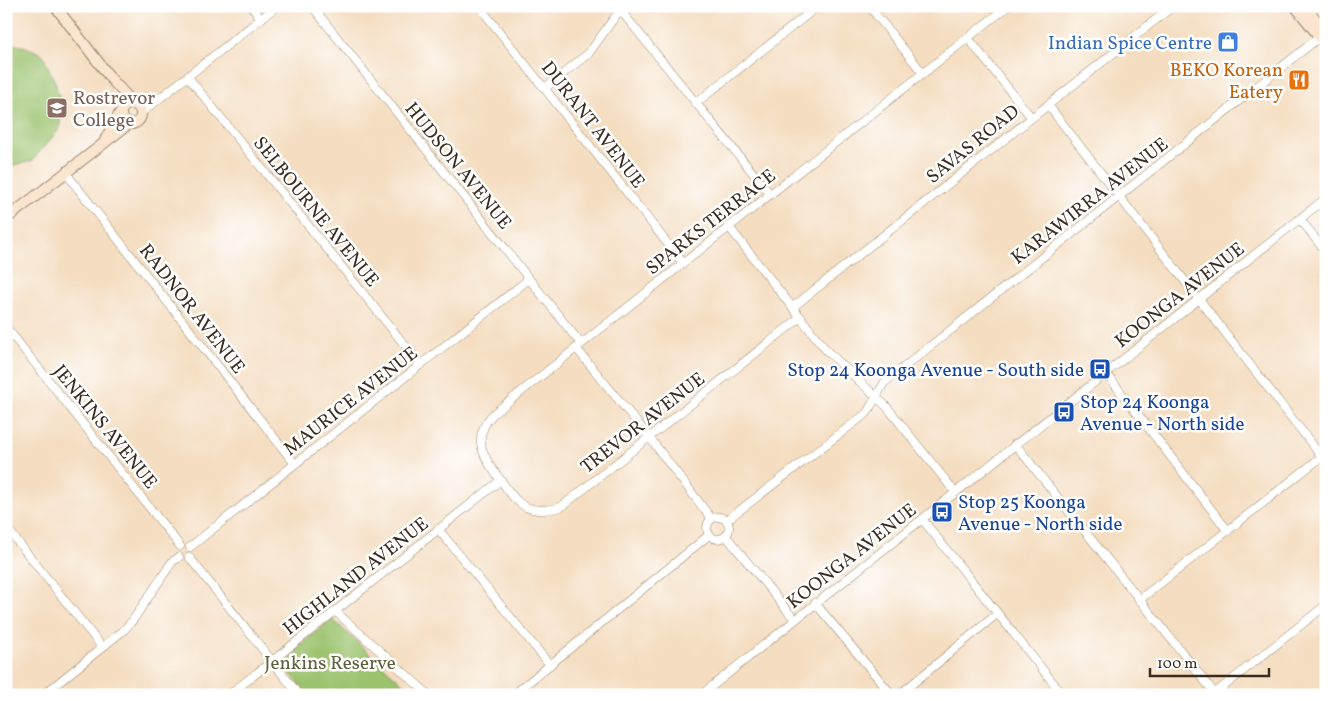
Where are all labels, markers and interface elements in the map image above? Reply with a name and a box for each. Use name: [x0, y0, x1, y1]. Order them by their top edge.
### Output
shop icon: Indian Spice Centre: [1216, 30, 1240, 54]
place label: Indian Spice Centre: [1048, 31, 1212, 57]
street label: DURANT AVENUE: [535, 56, 650, 194]
place label: BEKO Korean Eatery: [1170, 58, 1283, 106]
restaurant icon: BEKO Korean Eatery: [1287, 68, 1311, 92]
place label: Rostrevor College: [73, 86, 155, 134]
school or university icon: Rostrevor College: [45, 96, 69, 120]
street label: HUDSON AVENUE: [398, 97, 517, 235]
street label: SAVAS ROAD: [921, 99, 1025, 190]
street label: SELBOURNE AVENUE: [247, 132, 384, 293]
street label: KARAWIRRA AVENUE: [1006, 132, 1174, 271]
street label: SPARKS TERRACE: [641, 164, 782, 282]
street label: KOONGA AVENUE: [1110, 237, 1250, 354]
street label: RADNOR AVENUE: [132, 239, 250, 380]
street label: MAURICE AVENUE: [279, 341, 424, 462]
bus stop icon: Stop 24 Koonga Avenue - South side: [1088, 357, 1112, 381]
place label: Stop 24 Koonga Avenue - South side: [787, 358, 1084, 384]
street label: JENKINS AVENUE: [46, 360, 163, 495]
street label: TREVOR AVENUE: [576, 367, 711, 480]
place label: Stop 24 Koonga Avenue - North side: [1080, 390, 1244, 438]
bus stop icon: Stop 24 Koonga Avenue - North side: [1052, 400, 1076, 424]
place label: Stop 25 Koonga Avenue - North side: [958, 490, 1122, 538]
street label: KOONGA AVENUE: [782, 498, 922, 615]
bus stop icon: Stop 25 Koonga Avenue - North side: [930, 500, 954, 524]
street label: HIGHLAND AVENUE: [278, 511, 435, 642]
scale bar: [1150, 646, 1268, 678]
park label: Jenkins Reserve: [264, 651, 396, 677]
text: 100 m: [1157, 654, 1197, 675]

